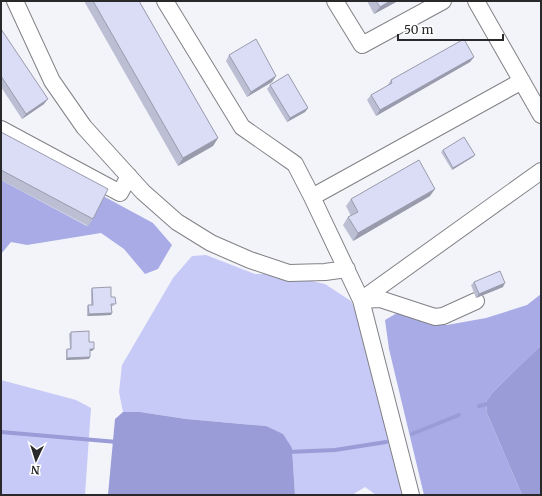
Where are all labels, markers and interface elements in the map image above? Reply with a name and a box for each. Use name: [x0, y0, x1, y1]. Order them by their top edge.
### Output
scale bar: [398, 16, 503, 42]
text: 50 m: [404, 22, 433, 37]
north arrow: [16, 440, 56, 480]
text: N: [30, 463, 40, 477]

